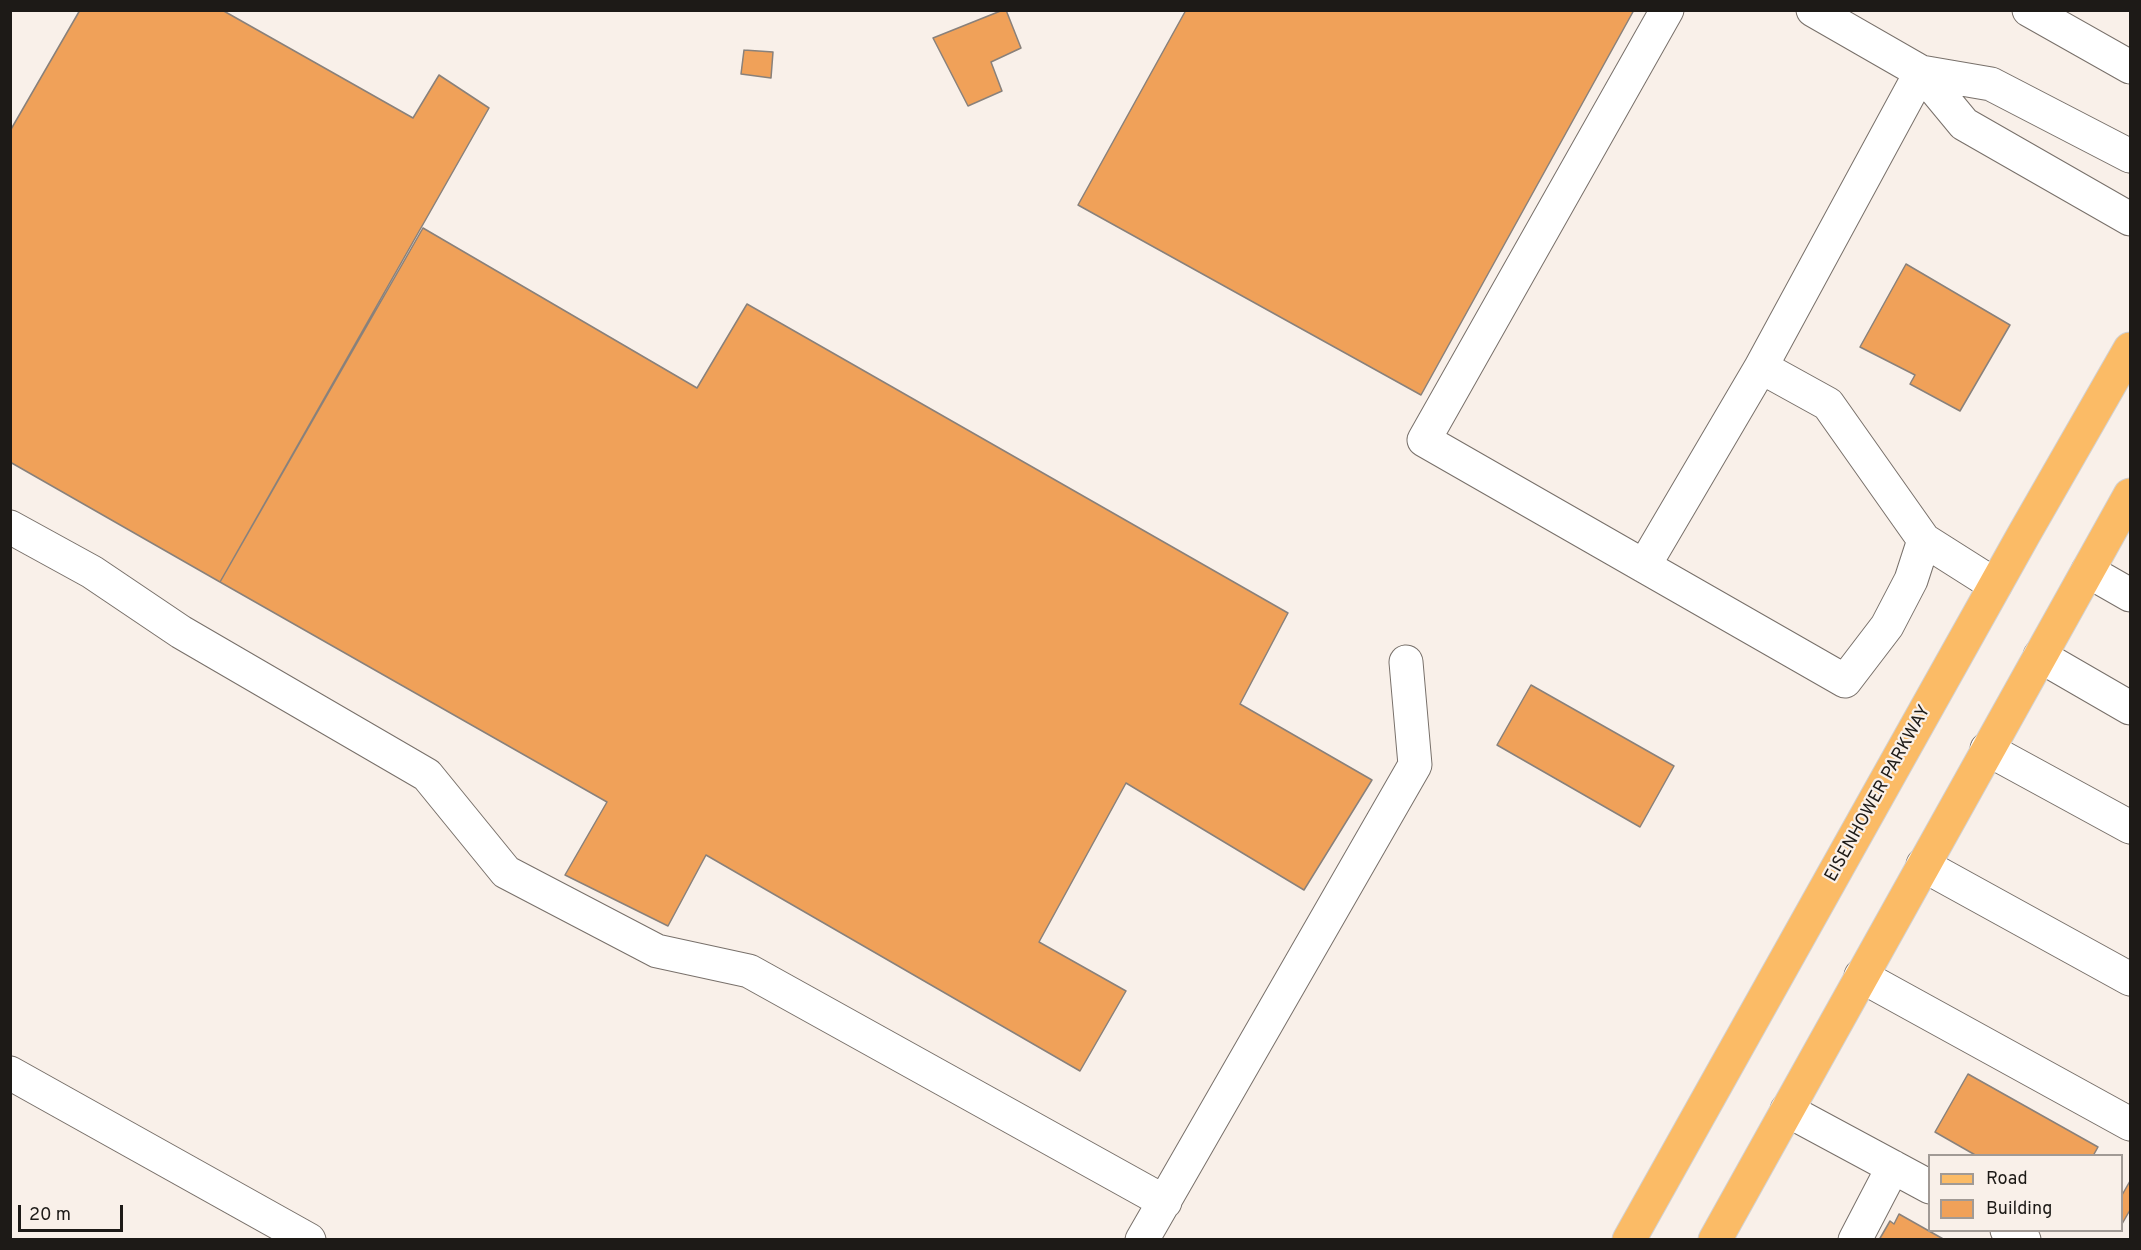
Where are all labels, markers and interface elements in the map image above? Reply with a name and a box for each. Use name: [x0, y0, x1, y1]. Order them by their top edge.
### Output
street label: EISENHOWER PARKWAY: [1821, 702, 1937, 886]
legend: [1928, 1154, 2123, 1232]
text: Road: [1986, 1168, 2028, 1191]
scale bar: [21, 1193, 126, 1231]
text: Building: [1986, 1198, 2052, 1221]
text: 20 m: [29, 1204, 71, 1227]

